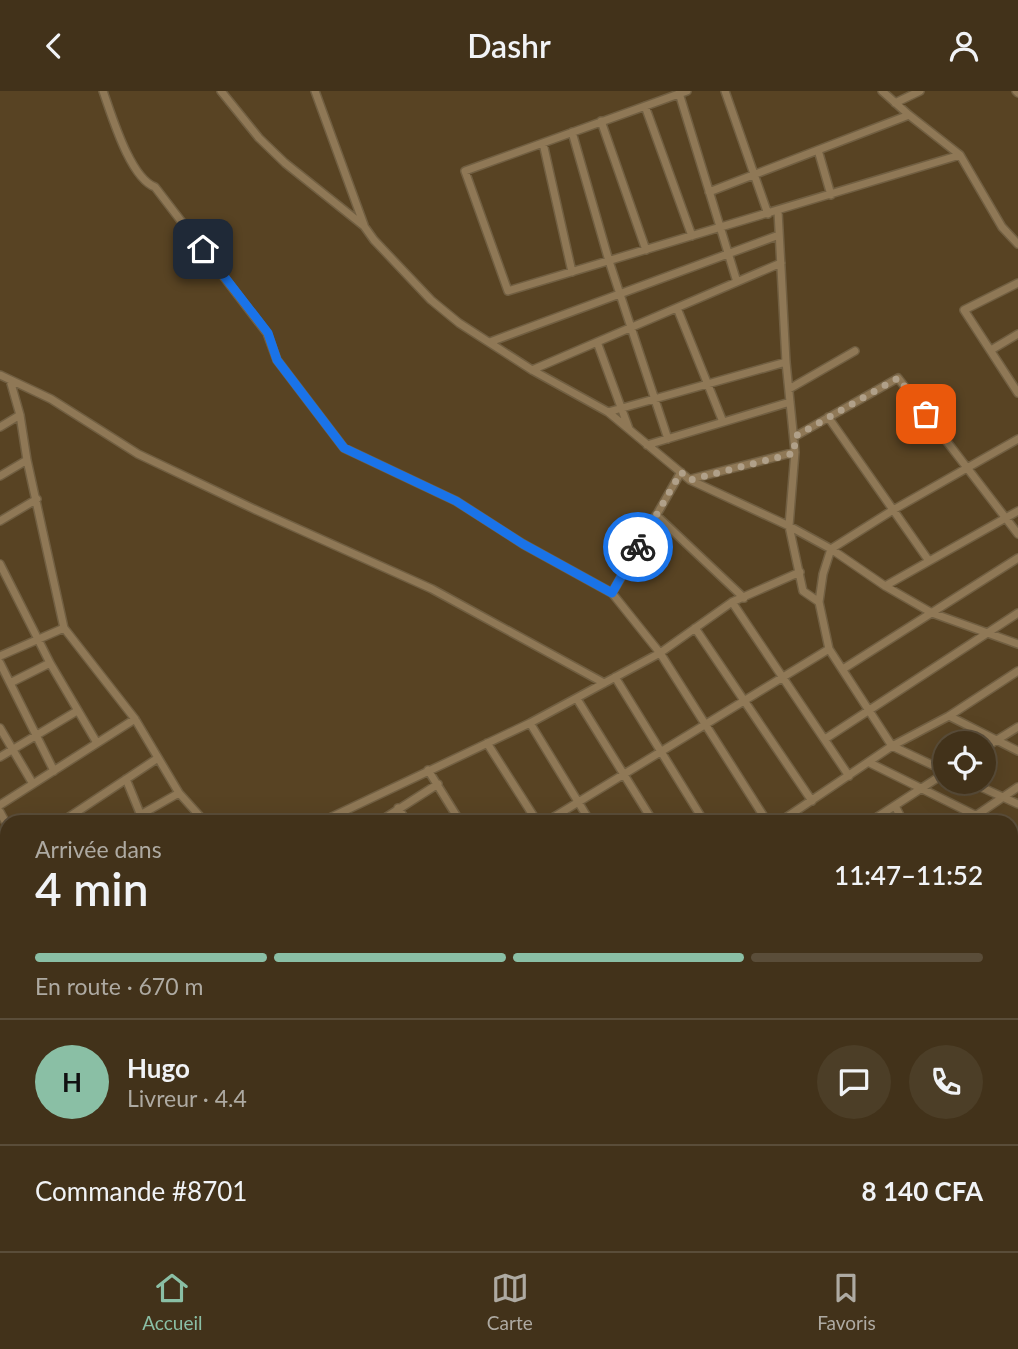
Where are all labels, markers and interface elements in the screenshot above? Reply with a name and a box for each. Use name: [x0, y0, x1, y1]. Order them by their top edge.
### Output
text: Dashr: [467, 26, 551, 65]
icon: back: [35, 27, 73, 65]
icon: person: [945, 27, 983, 65]
pin: [173, 219, 233, 279]
icon: home: [184, 230, 222, 268]
pin: [896, 384, 956, 444]
icon: bag: [907, 395, 945, 433]
courier: [603, 512, 673, 582]
icon: bike: [619, 528, 657, 566]
map controls: [933, 731, 996, 794]
button: locate: [933, 731, 996, 794]
text: Arrivée dans: [35, 835, 162, 863]
text: 11:47–11:52: [834, 859, 983, 891]
text: 4 min: [35, 861, 149, 916]
text: En route · 670 m: [35, 972, 203, 1000]
button: chat: [817, 1045, 891, 1119]
button: phone: [909, 1045, 983, 1119]
text: Hugo: [127, 1052, 190, 1084]
text: H: [62, 1066, 82, 1098]
text: Livreur · 4.4: [127, 1084, 247, 1112]
text: Commande #8701: [35, 1175, 247, 1207]
text: 8 140 CFA: [862, 1175, 983, 1207]
tab: Accueil: [142, 1269, 202, 1334]
tab: Carte: [487, 1269, 533, 1334]
tab: Favoris: [817, 1269, 876, 1334]

